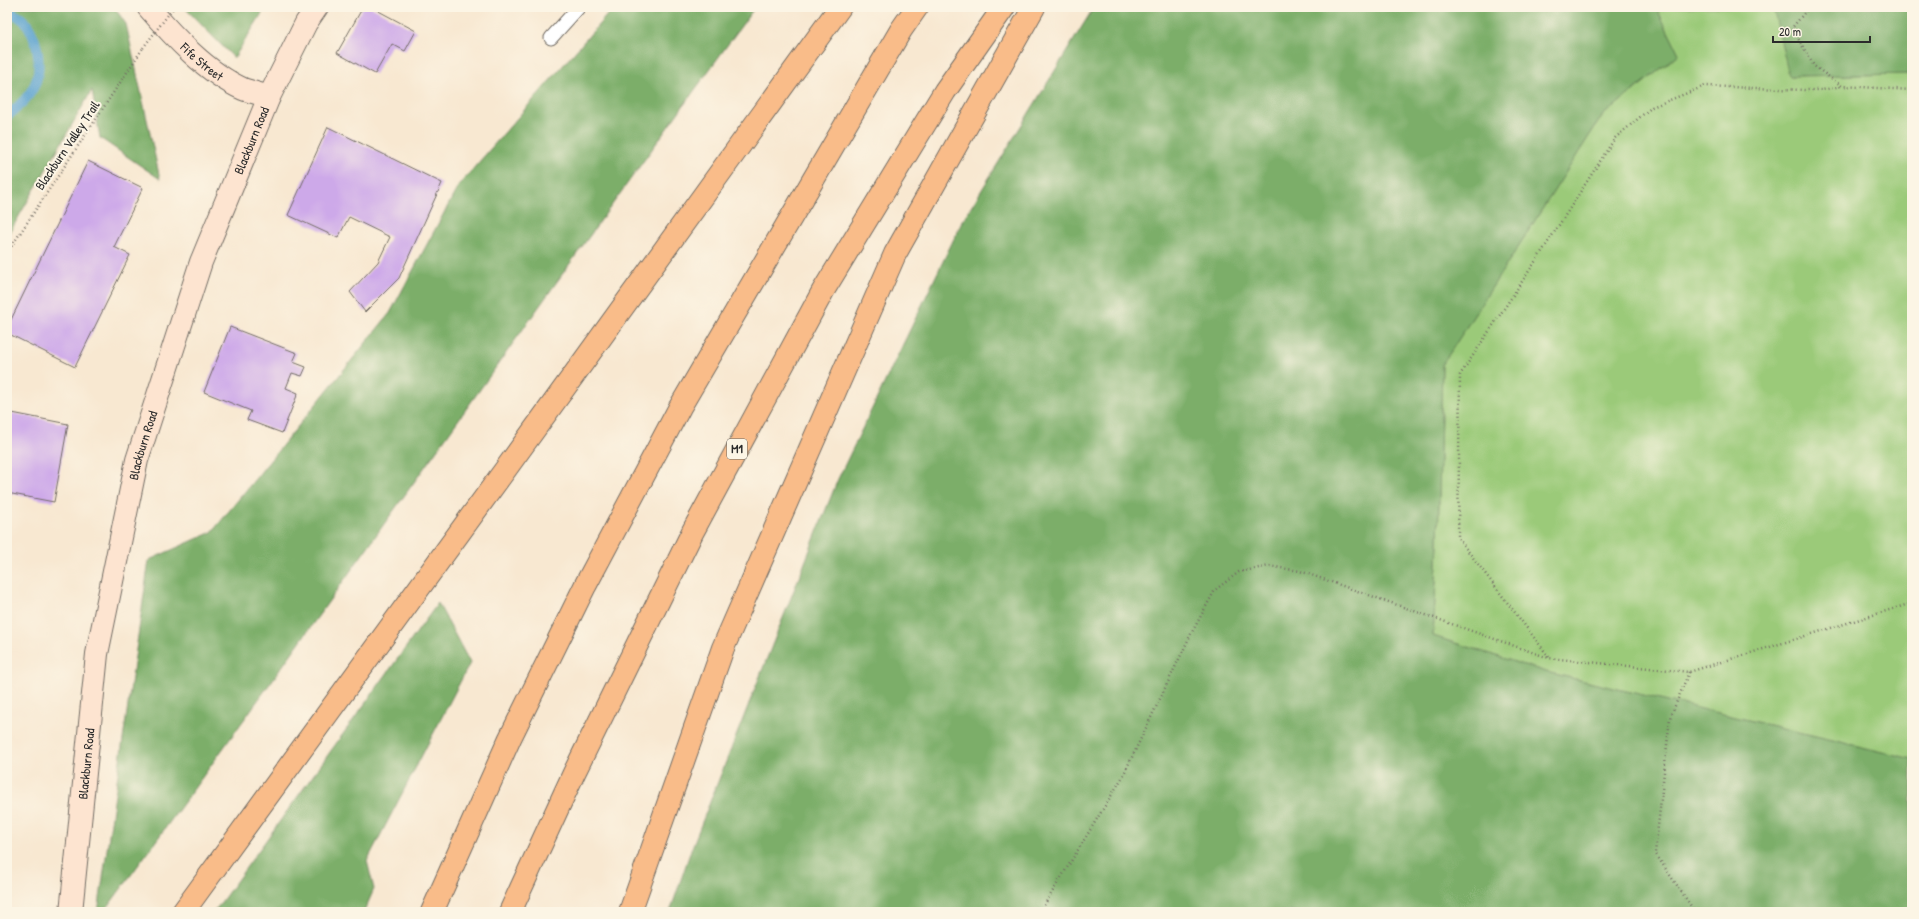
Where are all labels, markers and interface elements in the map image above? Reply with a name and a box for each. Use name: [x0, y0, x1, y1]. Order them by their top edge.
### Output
scale bar: [1773, 18, 1870, 44]
text: 20 m: [1779, 23, 1801, 40]
street label: Fife Street: [176, 38, 228, 85]
street label: Blackburn Valley Trail: [30, 96, 104, 193]
street label: Blackburn Road: [229, 104, 273, 177]
street label: Blackburn Road: [124, 408, 161, 482]
road number: M1: [727, 439, 747, 459]
street label: Blackburn Road: [73, 727, 98, 800]

